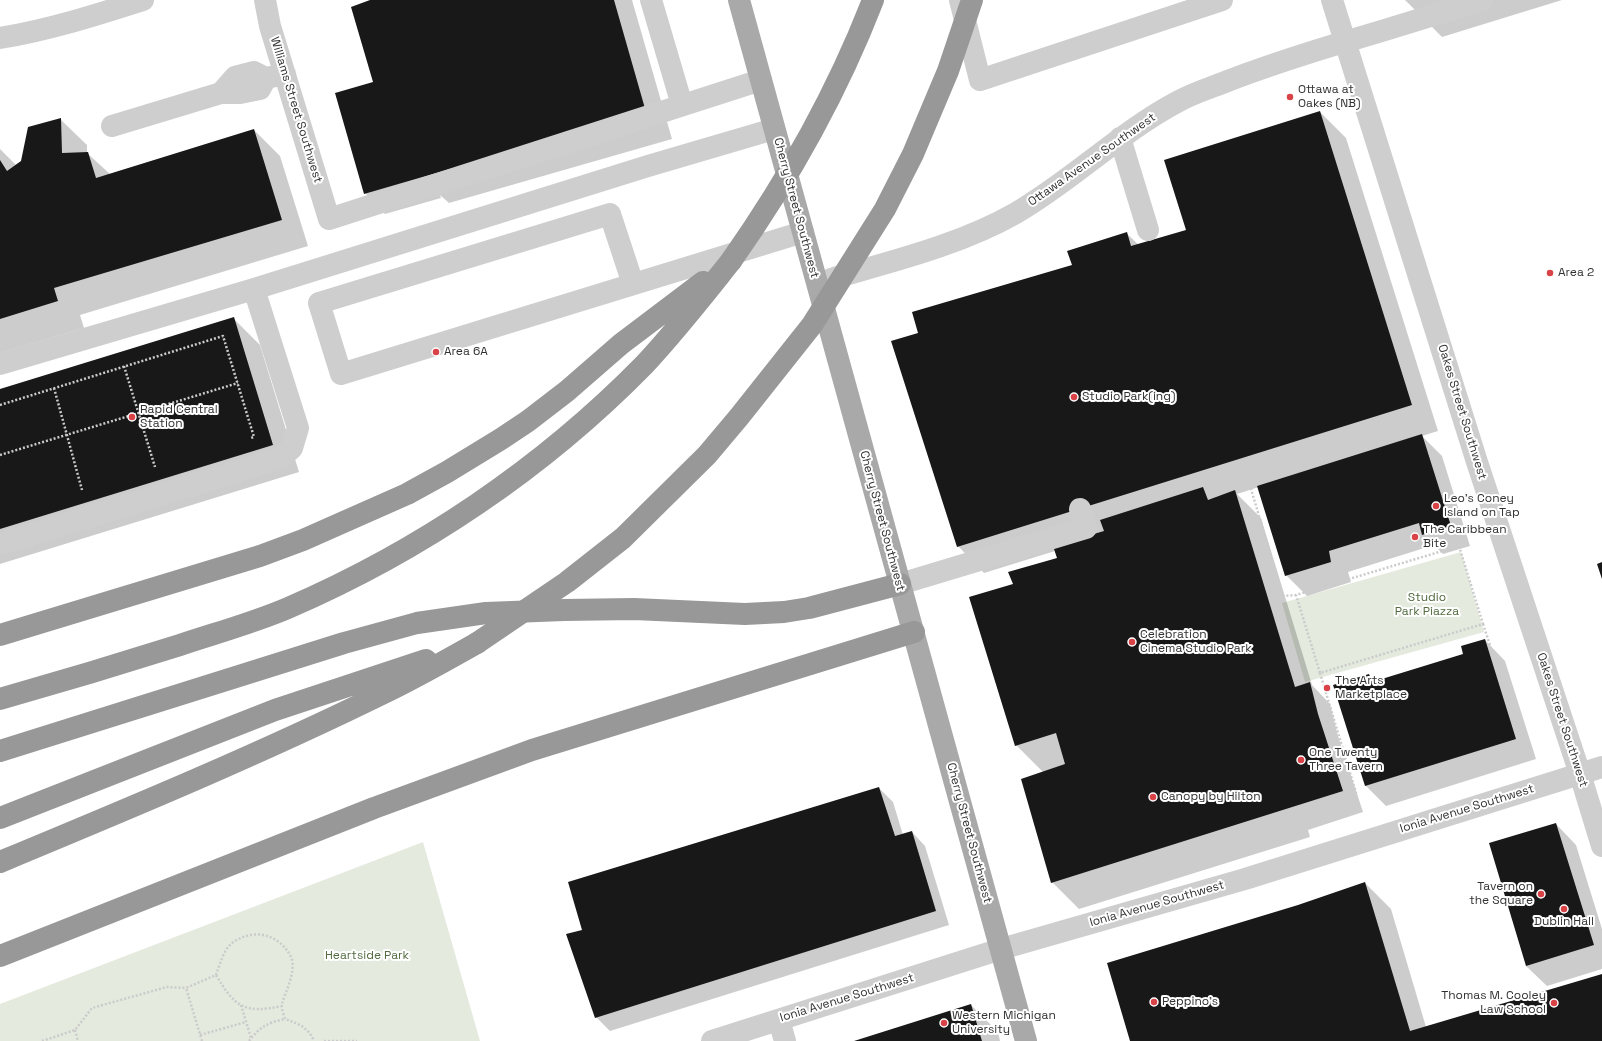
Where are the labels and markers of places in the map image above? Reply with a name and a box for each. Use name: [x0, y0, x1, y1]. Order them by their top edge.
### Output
place label: Ottawa at Oakes (NB): [1298, 83, 1360, 111]
marker: Ottawa at Oakes (NB): [1285, 92, 1295, 102]
place label: Area 2: [1558, 266, 1594, 280]
marker: Area 2: [1545, 268, 1555, 278]
place label: Area 6A: [444, 345, 488, 359]
marker: Area 6A: [431, 347, 441, 357]
place label: Studio Park(ing): [1082, 390, 1175, 404]
marker: Studio Park(ing): [1069, 392, 1079, 402]
place label: Rapid Central Station: [140, 403, 218, 431]
marker: Rapid Central Station: [127, 412, 137, 422]
place label: Leo's Coney Island on Tap: [1444, 492, 1520, 520]
marker: Leo's Coney Island on Tap: [1431, 501, 1441, 511]
place label: The Caribbean Bite: [1423, 523, 1506, 551]
marker: The Caribbean Bite: [1410, 532, 1420, 542]
place label: Celebration Cinema Studio Park: [1140, 628, 1252, 656]
marker: Celebration Cinema Studio Park: [1127, 637, 1137, 647]
place label: The Arts Marketplace: [1335, 674, 1407, 702]
marker: The Arts Marketplace: [1322, 683, 1332, 693]
place label: One Twenty Three Tavern: [1309, 746, 1383, 774]
marker: One Twenty Three Tavern: [1296, 755, 1306, 765]
place label: Canopy by Hilton: [1161, 790, 1261, 804]
marker: Canopy by Hilton: [1148, 792, 1158, 802]
place label: Tavern on the Square: [1469, 880, 1533, 908]
marker: Tavern on the Square: [1536, 889, 1546, 899]
marker: Dublin Hall: [1559, 904, 1569, 914]
place label: Dublin Hall: [1534, 915, 1594, 929]
place label: Thomas M. Cooley Law School: [1441, 989, 1546, 1017]
place label: Peppino's: [1162, 995, 1218, 1009]
marker: Peppino's: [1149, 997, 1159, 1007]
marker: Thomas M. Cooley Law School: [1549, 998, 1559, 1008]
place label: Western Michigan University: [952, 1009, 1056, 1037]
marker: Western Michigan University: [939, 1018, 949, 1028]

